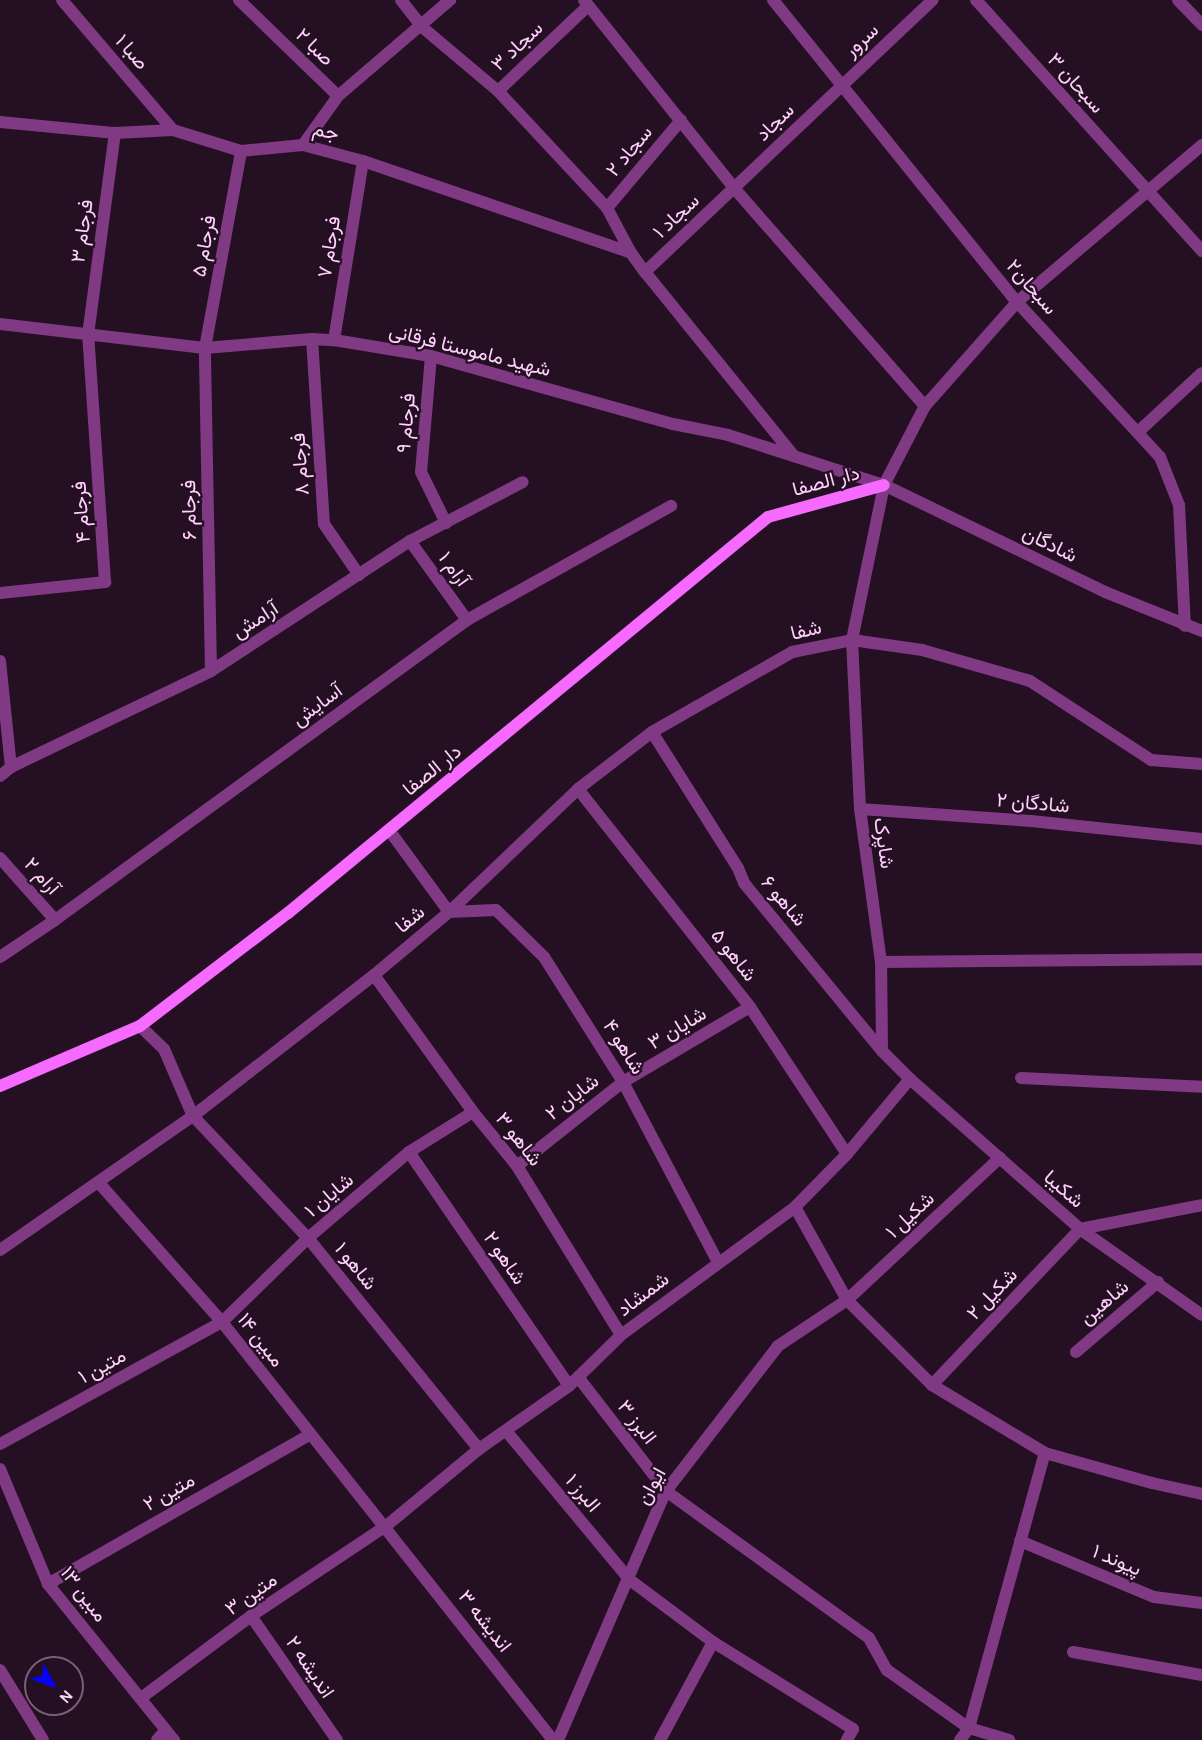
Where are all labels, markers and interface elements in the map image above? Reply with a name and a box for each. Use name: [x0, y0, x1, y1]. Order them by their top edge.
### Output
street label: سجاد ۳: [486, 16, 548, 76]
street label: سرور: [839, 18, 883, 62]
street label: صبا ۲: [291, 23, 339, 71]
street label: صبا ۱: [110, 29, 154, 75]
street label: سبحان ۳: [1043, 48, 1109, 118]
street label: سجاد: [751, 98, 799, 146]
street label: جم: [311, 116, 341, 146]
street label: سجاد ۲: [601, 121, 657, 181]
street label: سجاد ۱: [648, 189, 704, 243]
street label: فرجام ۳: [66, 198, 98, 264]
street label: فرجام ۵: [187, 213, 221, 279]
street label: فرجام ۷: [312, 214, 346, 280]
street label: سبحان۲: [1001, 254, 1063, 320]
street label: شهید ماموستا فرقانی: [387, 318, 553, 382]
street label: فرجام ۹: [391, 392, 421, 454]
street label: فرجام ۸: [286, 432, 314, 496]
street label: دار الصفا: [790, 461, 862, 501]
street label: فرجام ۴: [67, 480, 95, 544]
street label: فرجام ۶: [176, 480, 202, 540]
street label: شادگان: [1019, 521, 1081, 567]
street label: آرام ۱: [433, 547, 475, 591]
street label: آرامش: [227, 596, 283, 644]
street label: شفا: [788, 615, 824, 645]
street label: آسایش: [287, 679, 347, 731]
street label: دار الصفا: [398, 739, 466, 801]
street label: شادگان ۲: [995, 788, 1071, 818]
street label: شاپرک: [869, 816, 899, 870]
street label: آرام ۲: [19, 852, 65, 900]
street label: شاهو ۶: [756, 871, 812, 931]
street label: شفا: [390, 900, 430, 938]
street label: شاهو ۵: [706, 924, 762, 986]
street label: شایان ۳: [643, 1001, 711, 1055]
street label: شاهو ۴: [598, 1015, 650, 1079]
street label: شایان ۲: [540, 1069, 604, 1125]
street label: شاهو ۳: [491, 1107, 547, 1171]
street label: شکیبا: [1039, 1165, 1089, 1213]
street label: شایان ۱: [300, 1168, 358, 1222]
street label: شکیل ۱: [881, 1186, 939, 1244]
street label: شاهو ۲: [479, 1227, 531, 1289]
street label: شاهو ۱: [330, 1237, 382, 1295]
street label: شکیل ۲: [962, 1263, 1022, 1325]
street label: شمشاد: [612, 1267, 674, 1321]
street label: شاهین: [1074, 1274, 1134, 1330]
street label: مبین ۱۴: [232, 1308, 290, 1372]
street label: متین ۱: [74, 1343, 130, 1389]
street label: البرز ۳: [612, 1395, 662, 1449]
street label: ایوان: [631, 1463, 671, 1509]
street label: متین ۲: [139, 1468, 199, 1516]
street label: البرز ۱: [560, 1469, 606, 1517]
street label: پیوند ۱: [1089, 1539, 1145, 1581]
street label: مبین ۱۳: [55, 1561, 113, 1627]
street label: متین ۳: [220, 1568, 282, 1620]
street label: اندیشه ۳: [453, 1585, 517, 1657]
street label: اندیشه ۲: [281, 1631, 339, 1703]
north arrow: [24, 1656, 84, 1716]
text: N: [56, 1686, 77, 1707]

